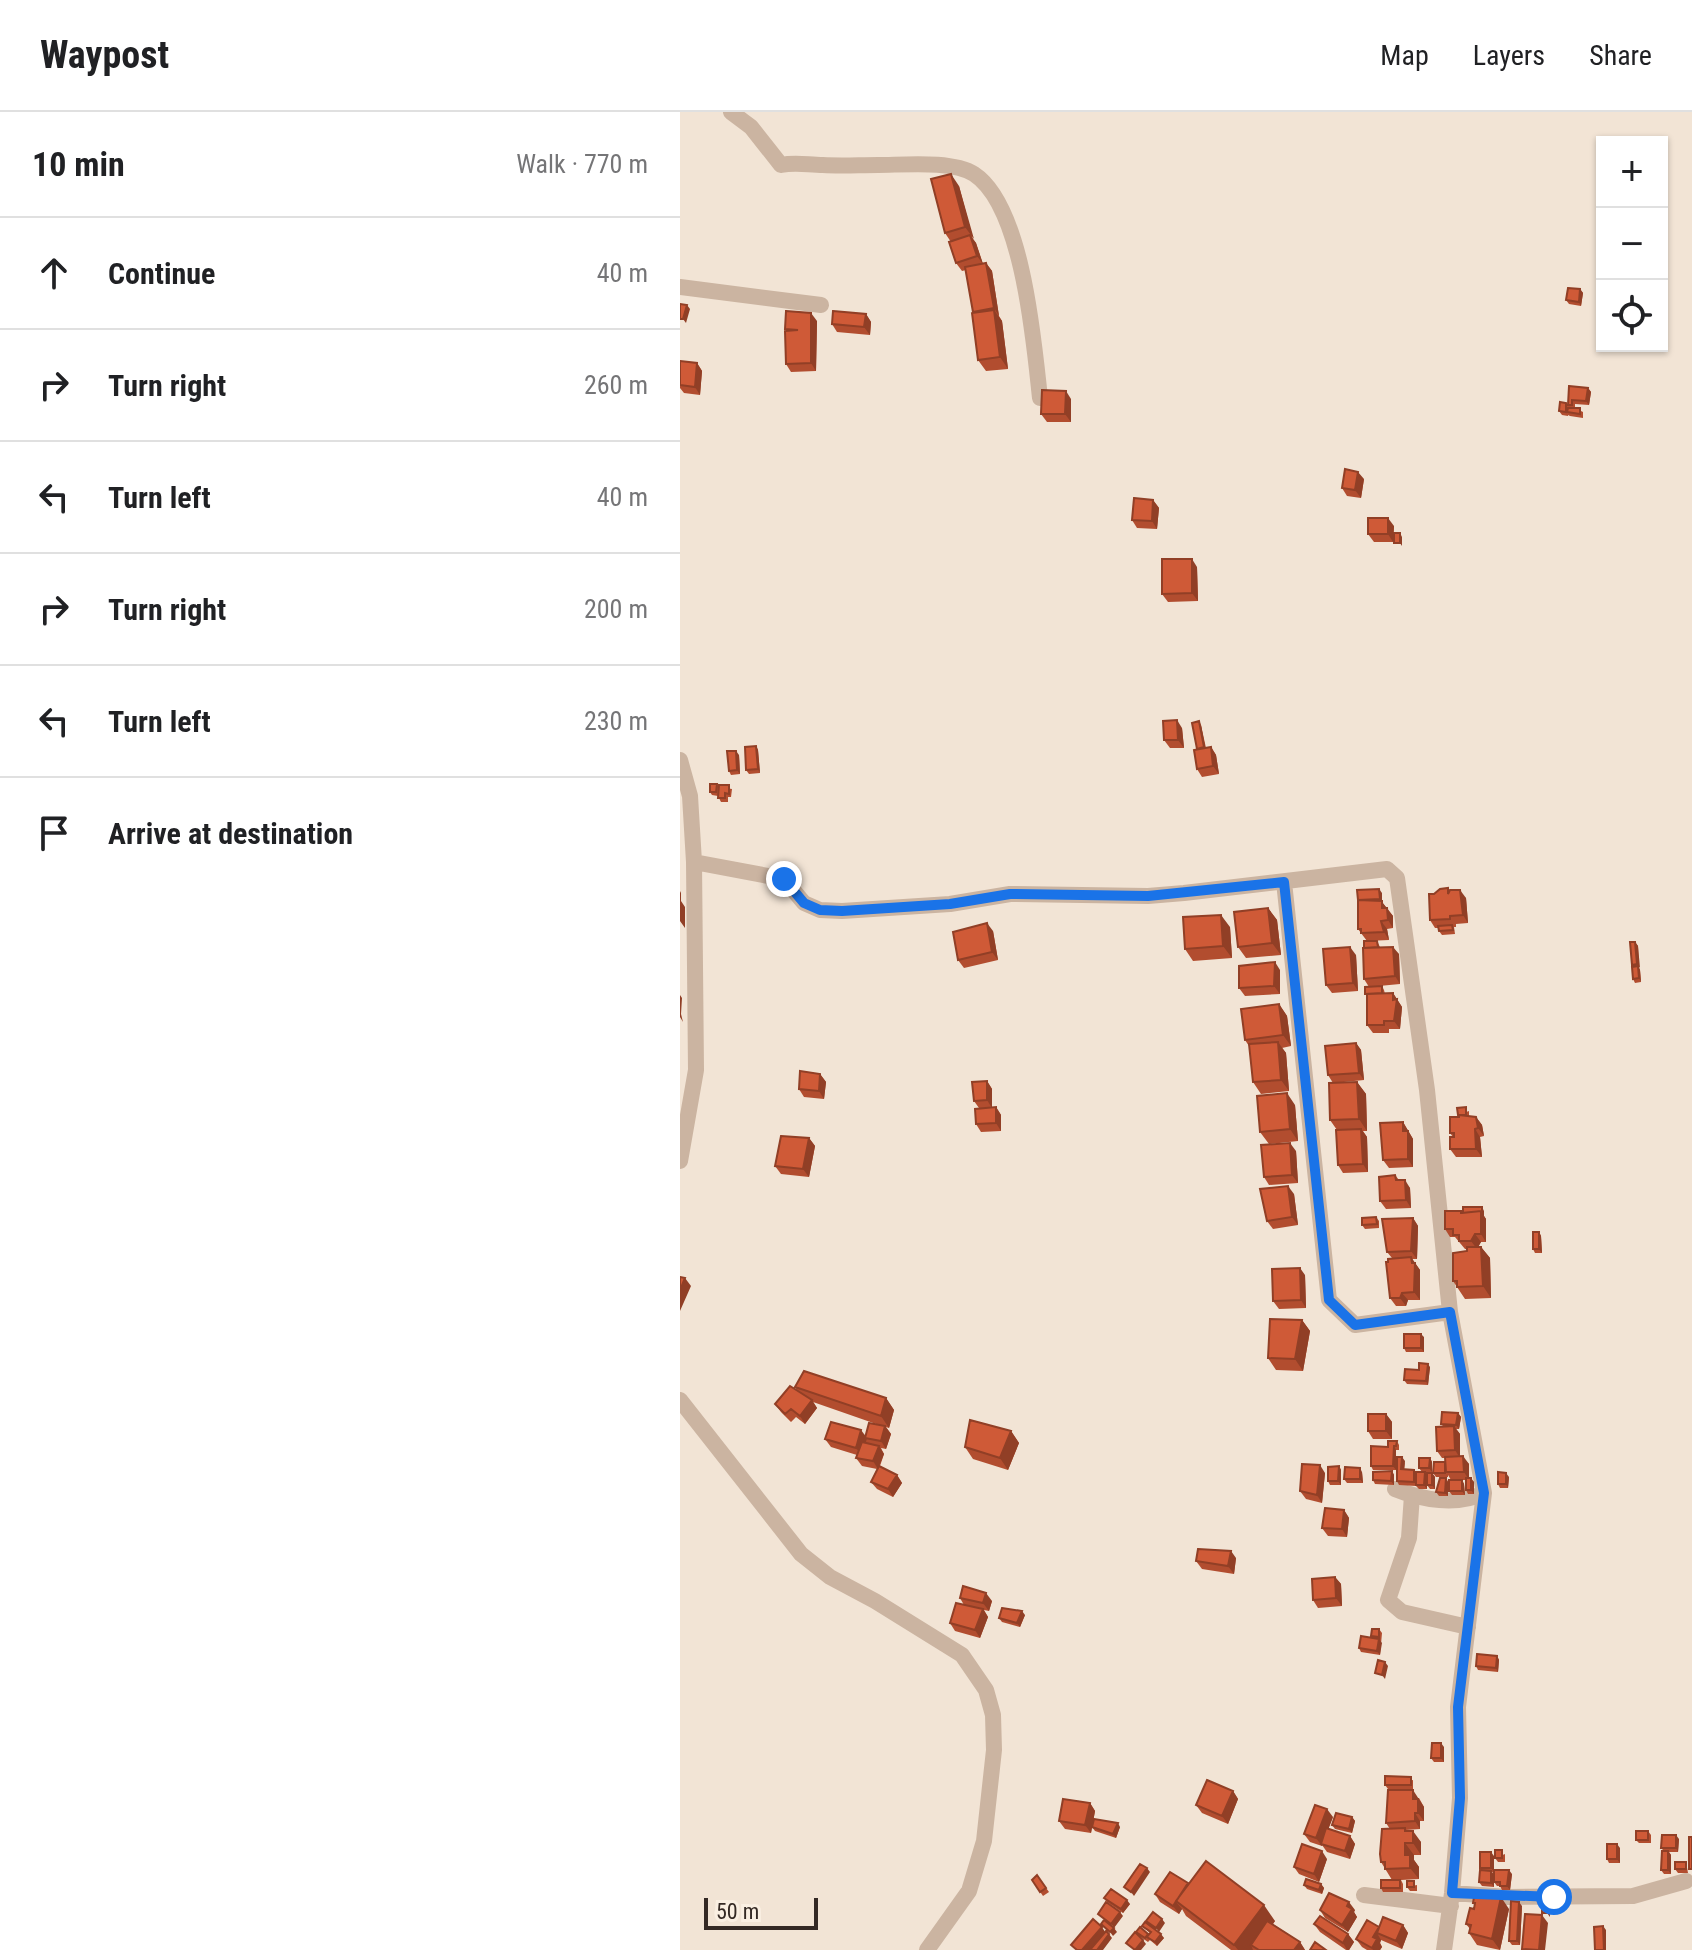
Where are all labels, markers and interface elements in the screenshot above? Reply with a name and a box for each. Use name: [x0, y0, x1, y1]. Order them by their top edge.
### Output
text: Waypost: [40, 33, 169, 77]
text: Map: [1380, 39, 1429, 72]
text: Layers: [1473, 39, 1545, 72]
text: Share: [1589, 39, 1652, 72]
map controls: [1596, 136, 1668, 352]
button: +: [1596, 136, 1668, 208]
text: 10 min: [32, 144, 125, 184]
text: Walk · 770 m: [516, 149, 648, 179]
button: −: [1596, 208, 1668, 280]
icon: ahead: [32, 251, 76, 295]
text: Continue: [108, 256, 215, 291]
text: 40 m: [597, 258, 648, 288]
button: locate: [1596, 280, 1668, 352]
icon: right: [32, 363, 76, 407]
text: Turn right: [108, 368, 226, 403]
text: 260 m: [584, 370, 648, 400]
icon: left: [32, 475, 76, 519]
text: Turn left: [108, 480, 211, 515]
text: 40 m: [597, 482, 648, 512]
icon: right: [32, 587, 76, 631]
text: Turn right: [108, 592, 226, 627]
text: 200 m: [584, 594, 648, 624]
icon: left: [32, 699, 76, 743]
text: Turn left: [108, 704, 211, 739]
text: 230 m: [584, 706, 648, 736]
icon: arrive: [32, 811, 76, 855]
text: Arrive at destination: [108, 816, 353, 851]
route end: [766, 861, 802, 897]
route start: [1536, 1879, 1572, 1915]
scale bar: [704, 1894, 818, 1930]
text: 50 m: [716, 1899, 759, 1924]

